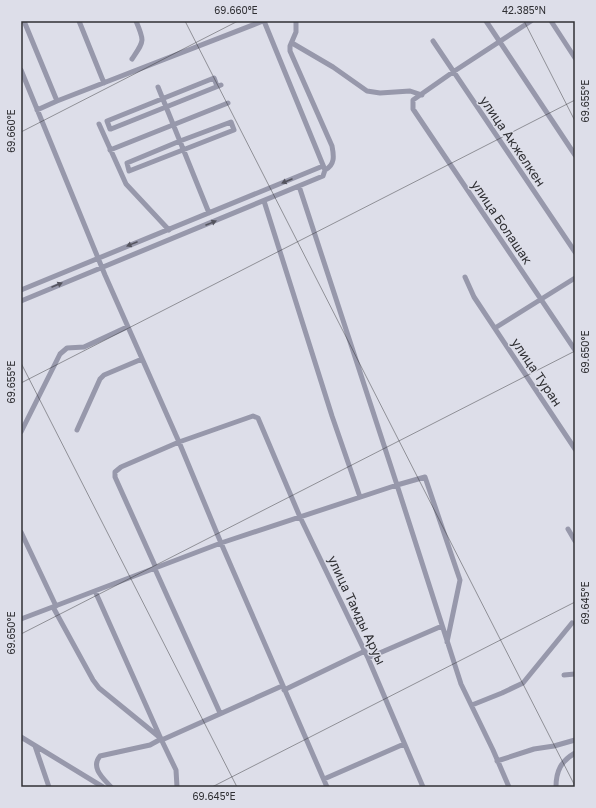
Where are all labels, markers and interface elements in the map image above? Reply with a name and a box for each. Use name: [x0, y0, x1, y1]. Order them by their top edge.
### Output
text: 69.660°E: [214, 4, 258, 16]
text: 42.385°N: [502, 4, 546, 16]
text: 69.655°E: [579, 80, 591, 122]
street label: улица Акжелкен: [477, 93, 549, 189]
text: 69.660°E: [5, 109, 17, 153]
street label: улица Болашак: [468, 177, 536, 268]
one-way arrow: [282, 178, 293, 184]
one-way arrow: [205, 219, 217, 225]
one-way arrow: [126, 242, 138, 248]
one-way arrow: [51, 282, 63, 288]
text: 69.650°E: [579, 330, 591, 374]
street label: улица Туран: [508, 335, 566, 409]
text: 69.655°E: [5, 361, 17, 403]
street label: улица Тамды Аруы: [325, 553, 389, 667]
text: 69.645°E: [579, 581, 591, 625]
text: 69.650°E: [5, 611, 17, 655]
text: 69.645°E: [192, 790, 236, 802]

